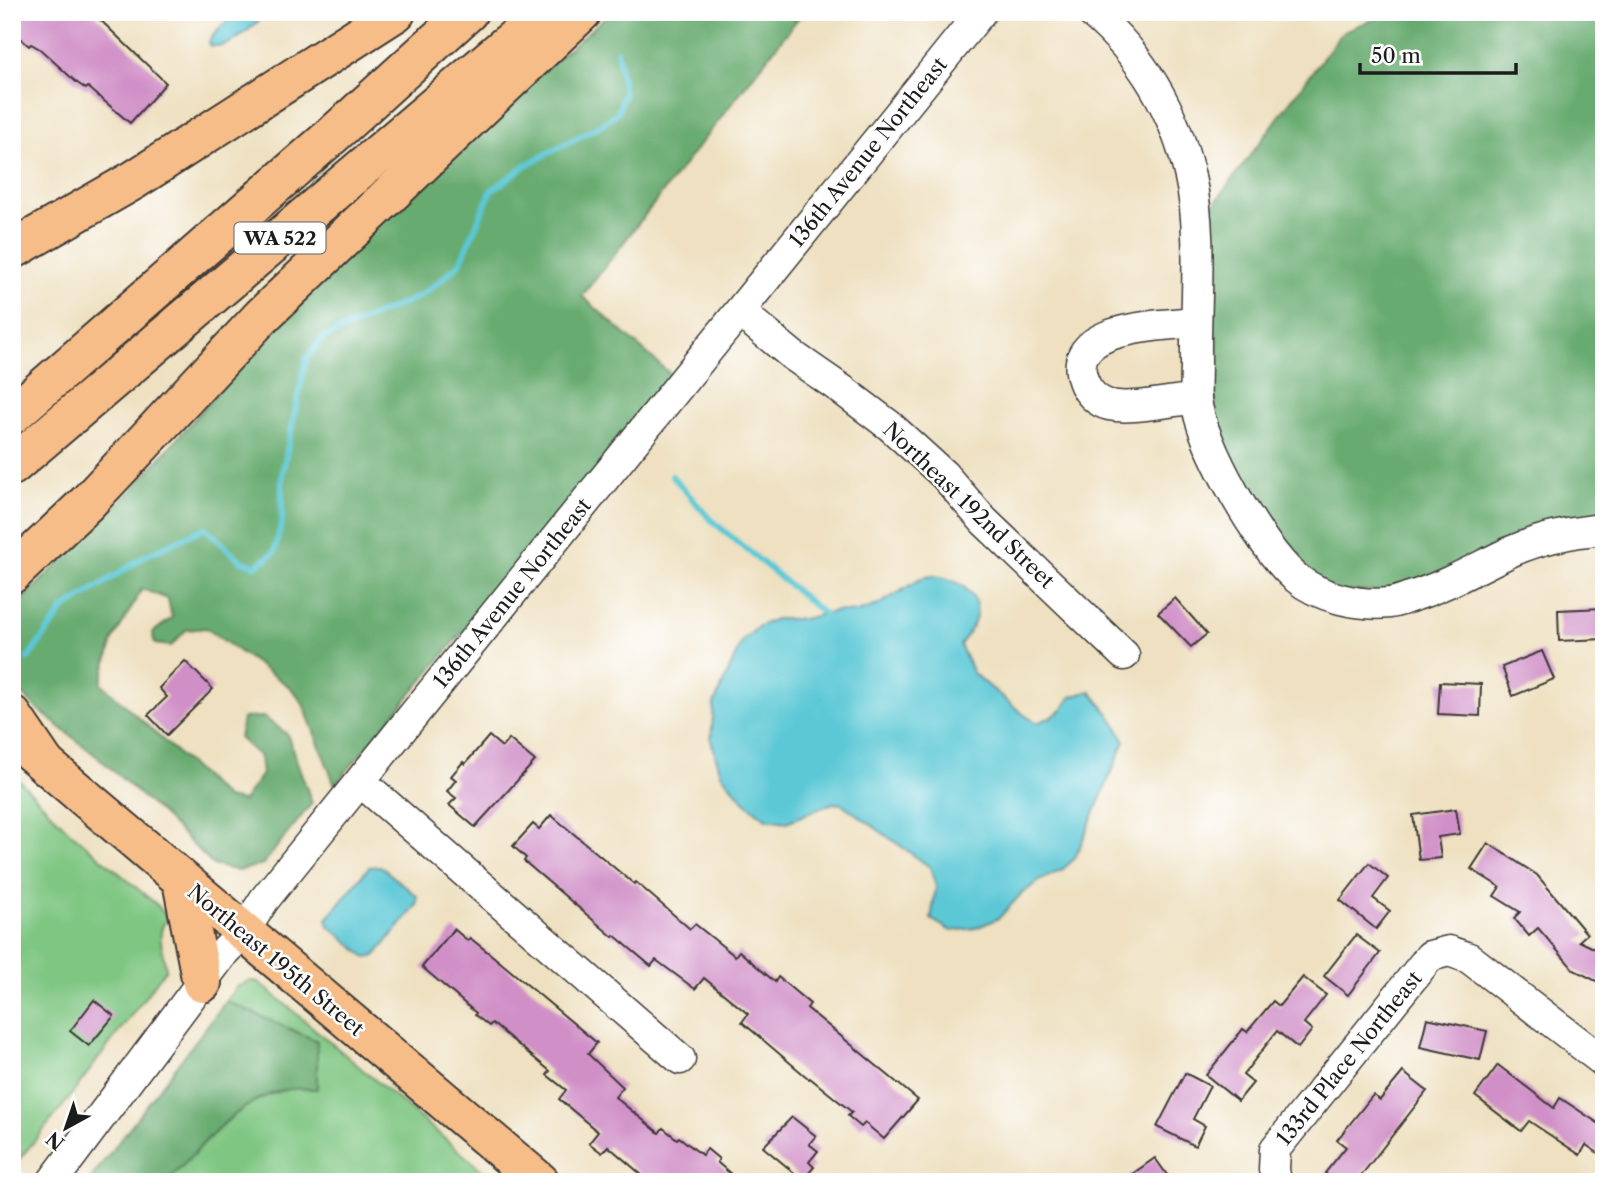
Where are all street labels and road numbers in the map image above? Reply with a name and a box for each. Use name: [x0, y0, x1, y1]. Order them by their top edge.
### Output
street label: 136th Avenue Northeast: [784, 52, 953, 252]
road number: WA 522: [234, 222, 326, 254]
street label: Northeast 192nd Street: [878, 417, 1060, 594]
street label: 136th Avenue Northeast: [428, 493, 597, 693]
street label: Northeast 195th Street: [183, 879, 370, 1041]
street label: 133rd Place Northeast: [1271, 965, 1427, 1150]

